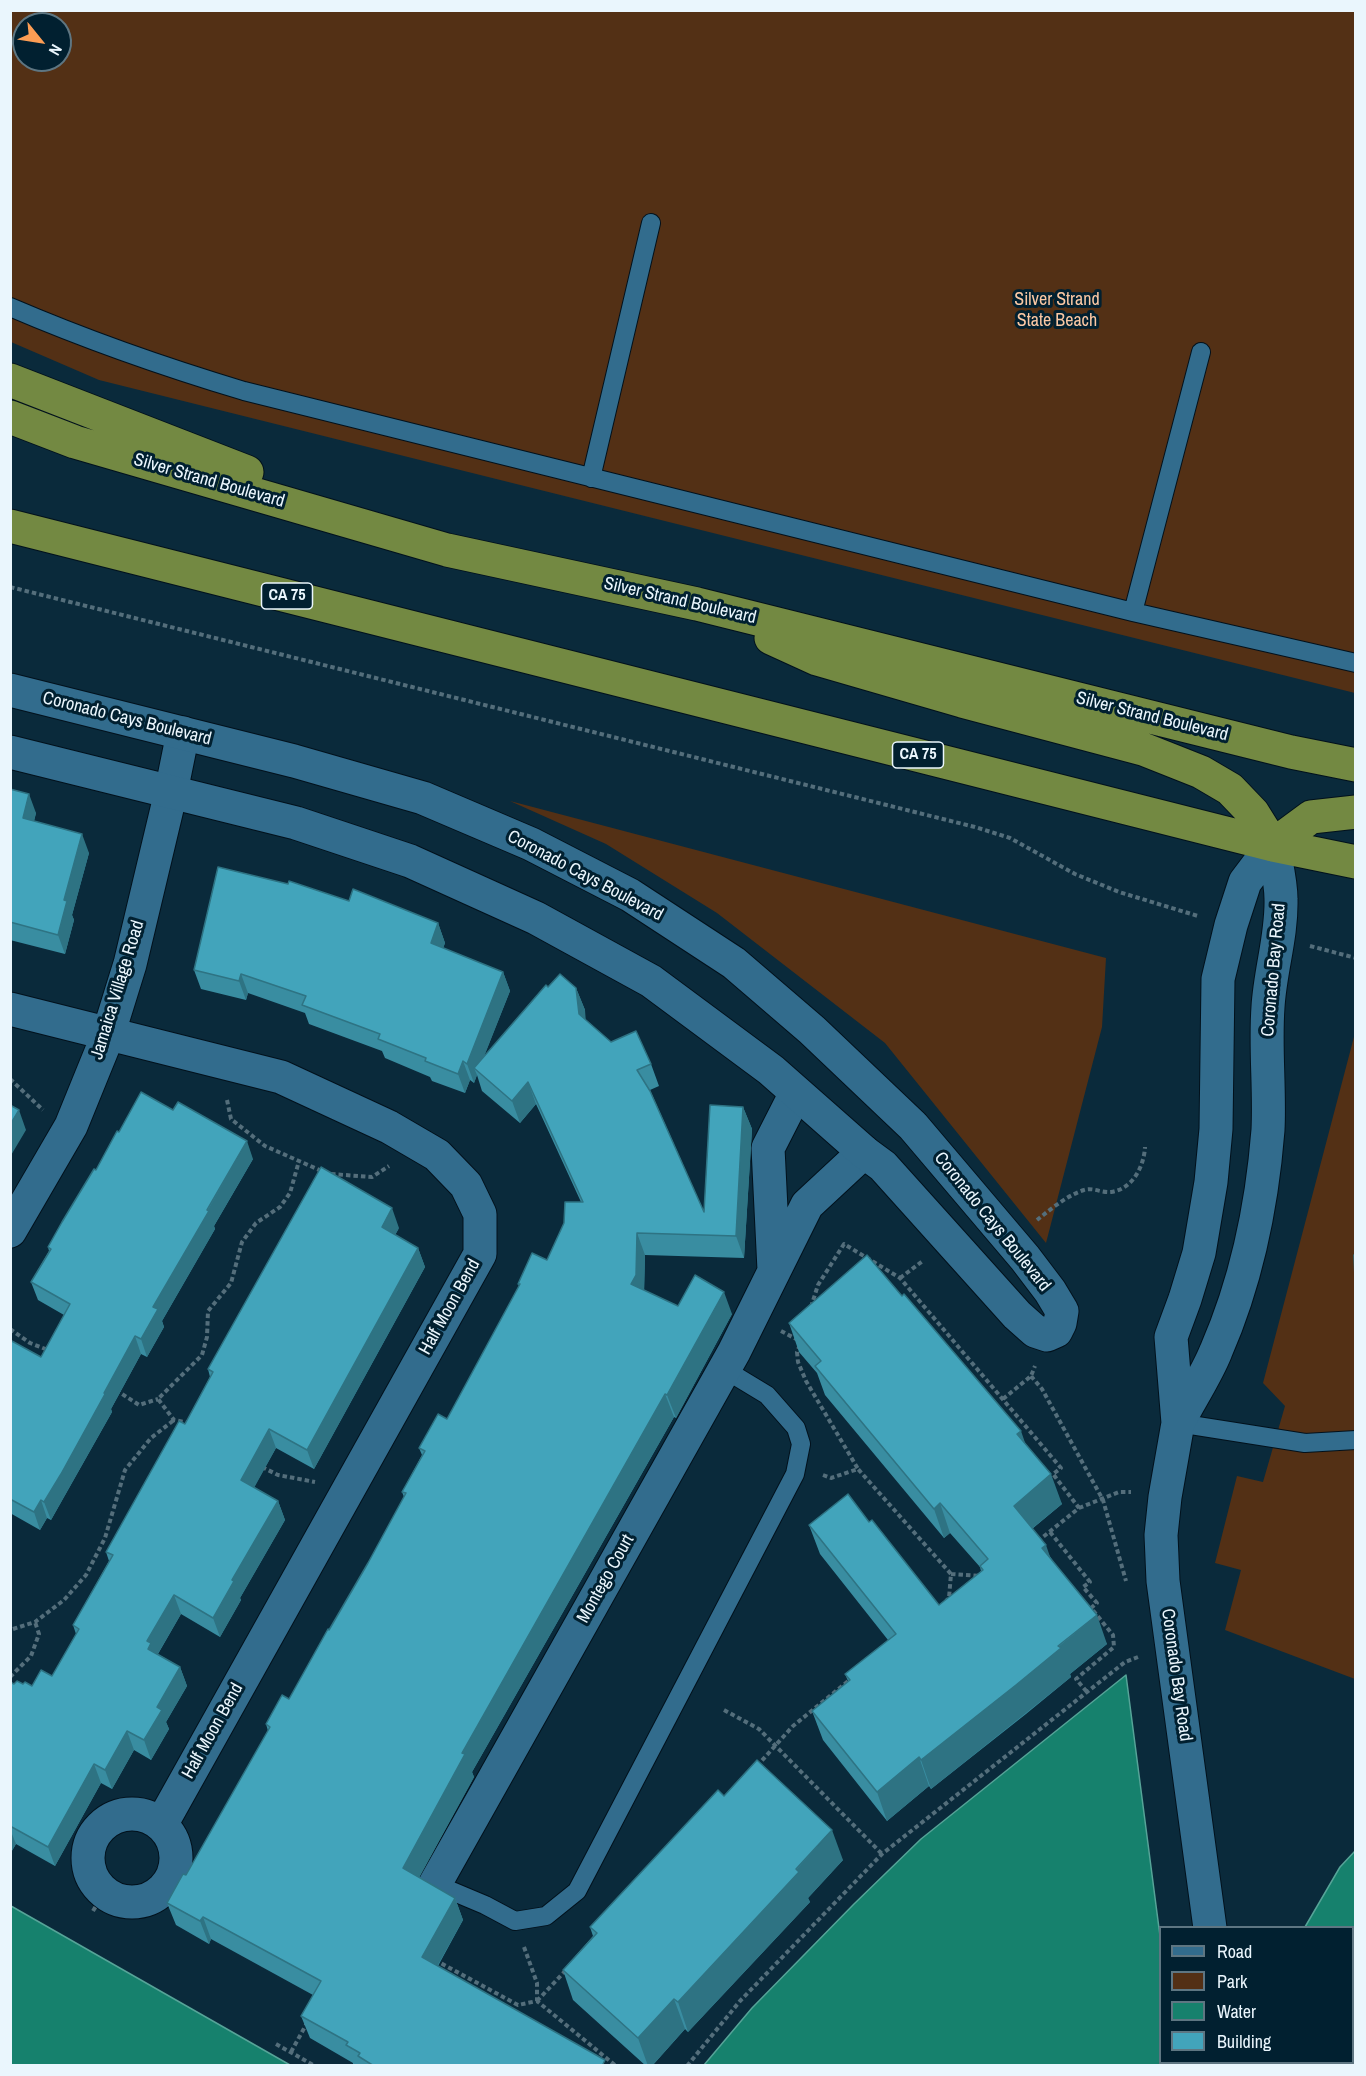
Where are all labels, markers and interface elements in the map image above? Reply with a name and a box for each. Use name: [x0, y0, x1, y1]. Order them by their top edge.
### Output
north arrow: [12, 12, 72, 72]
text: N: [44, 40, 68, 60]
park label: Silver Strand State Beach: [1014, 289, 1100, 332]
street label: Silver Strand Boulevard: [131, 449, 287, 513]
street label: Silver Strand Boulevard: [602, 573, 758, 629]
road number: CA 75: [262, 583, 312, 609]
street label: Coronado Cays Boulevard: [40, 688, 214, 750]
street label: Silver Strand Boulevard: [1074, 688, 1230, 746]
road number: CA 75: [892, 742, 944, 768]
street label: Coronado Cays Boulevard: [504, 826, 666, 926]
street label: Coronado Bay Road: [1257, 902, 1291, 1038]
street label: Jamaica Village Road: [87, 918, 149, 1062]
street label: Coronado Cays Boulevard: [929, 1148, 1055, 1296]
street label: Half Moon Bend: [415, 1255, 485, 1359]
street label: Montego Court: [573, 1531, 639, 1627]
street label: Coronado Bay Road: [1156, 1607, 1196, 1743]
street label: Half Moon Bend: [178, 1679, 248, 1783]
legend: [1159, 1926, 1354, 2064]
text: Road: [1217, 1939, 1252, 1964]
text: Park: [1217, 1969, 1247, 1994]
text: Water: [1217, 1999, 1256, 2024]
text: Building: [1217, 2029, 1271, 2054]

